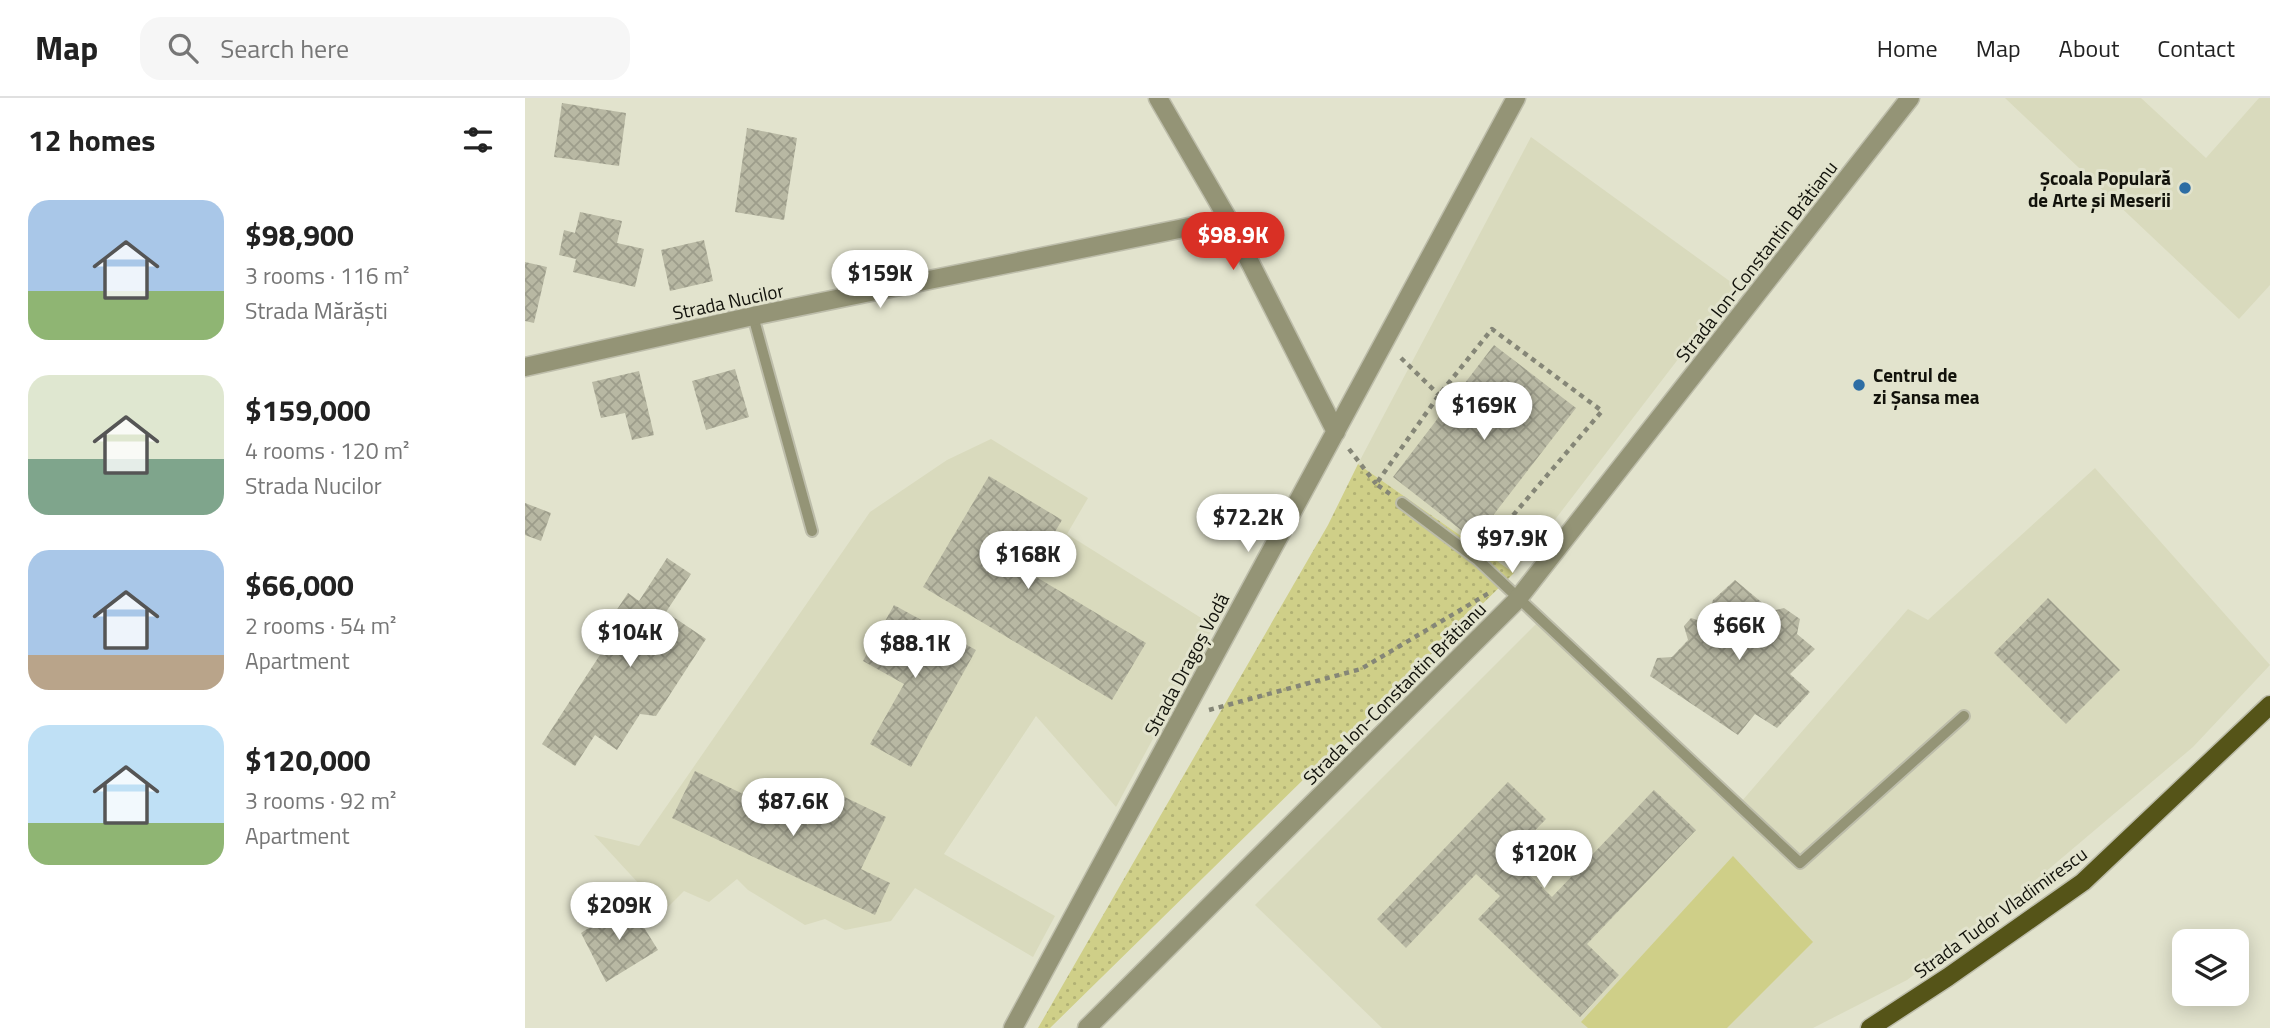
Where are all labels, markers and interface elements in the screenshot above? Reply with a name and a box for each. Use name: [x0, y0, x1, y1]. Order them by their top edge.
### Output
search box: [140, 17, 630, 80]
text: Map: [35, 23, 98, 73]
icon: search: [164, 29, 202, 67]
text: Search here: [220, 29, 349, 68]
text: Home: [1877, 30, 1938, 66]
text: Map: [1976, 30, 2021, 66]
text: About: [2059, 30, 2119, 66]
text: Contact: [2157, 30, 2235, 66]
text: 12 homes: [28, 117, 155, 163]
icon: filters: [459, 121, 497, 159]
street label: Strada Ion-Constantin Brătianu: [1668, 154, 1844, 368]
place label: Școala Populară de Arte și Meserii: [2028, 163, 2171, 214]
marker: Școala Populară de Arte și Meserii: [2177, 180, 2193, 196]
text: $98,900: [245, 212, 354, 258]
pin: $98.9K: [1176, 212, 1290, 272]
text: $98.9K: [1197, 217, 1269, 252]
icon: home: [84, 228, 168, 312]
pin: $159K: [831, 250, 929, 310]
text: $159K: [847, 255, 913, 290]
text: 3 rooms · 116 m²: [245, 258, 409, 293]
street label: Strada Nucilor: [670, 275, 787, 327]
text: Strada Mărăști: [245, 293, 388, 328]
place label: Centrul de zi Șansa mea: [1873, 360, 1980, 411]
marker: Centrul de zi Șansa mea: [1851, 377, 1867, 393]
pin: $169K: [1435, 382, 1533, 442]
text: $159,000: [245, 387, 371, 433]
text: $169K: [1451, 387, 1517, 422]
icon: home: [84, 403, 168, 487]
text: 4 rooms · 120 m²: [245, 433, 409, 468]
text: Strada Nucilor: [245, 468, 382, 503]
pin: $72.2K: [1191, 494, 1305, 554]
text: $72.2K: [1212, 499, 1284, 534]
pin: $97.9K: [1455, 516, 1569, 575]
text: $97.9K: [1476, 520, 1548, 555]
pin: $168K: [979, 532, 1077, 591]
text: $168K: [995, 536, 1061, 571]
text: $66,000: [245, 562, 354, 608]
icon: home: [84, 578, 168, 662]
street label: Strada Dragoș Vodă: [1136, 587, 1236, 741]
street label: Strada Ion-Constantin Brătianu: [1296, 595, 1492, 791]
pin: $66K: [1698, 602, 1780, 662]
text: $66K: [1713, 607, 1765, 642]
text: 2 rooms · 54 m²: [245, 608, 396, 643]
pin: $104K: [581, 610, 679, 669]
text: $104K: [597, 614, 663, 649]
pin: $88.1K: [858, 620, 972, 680]
text: $88.1K: [879, 625, 951, 660]
text: Apartment: [245, 643, 350, 678]
text: $120,000: [245, 737, 371, 783]
icon: home: [84, 753, 168, 837]
pin: $87.6K: [736, 778, 850, 838]
text: 3 rooms · 92 m²: [245, 783, 396, 818]
text: $87.6K: [757, 783, 829, 818]
text: Apartment: [245, 818, 350, 853]
pin: $120K: [1495, 830, 1593, 890]
text: $120K: [1511, 835, 1577, 870]
street label: Strada Tudor Vladimirescu: [1907, 839, 2093, 985]
pin: $209K: [570, 882, 668, 942]
text: $209K: [586, 887, 652, 922]
map controls: [2172, 929, 2249, 1006]
button: layers: [2172, 929, 2249, 1006]

